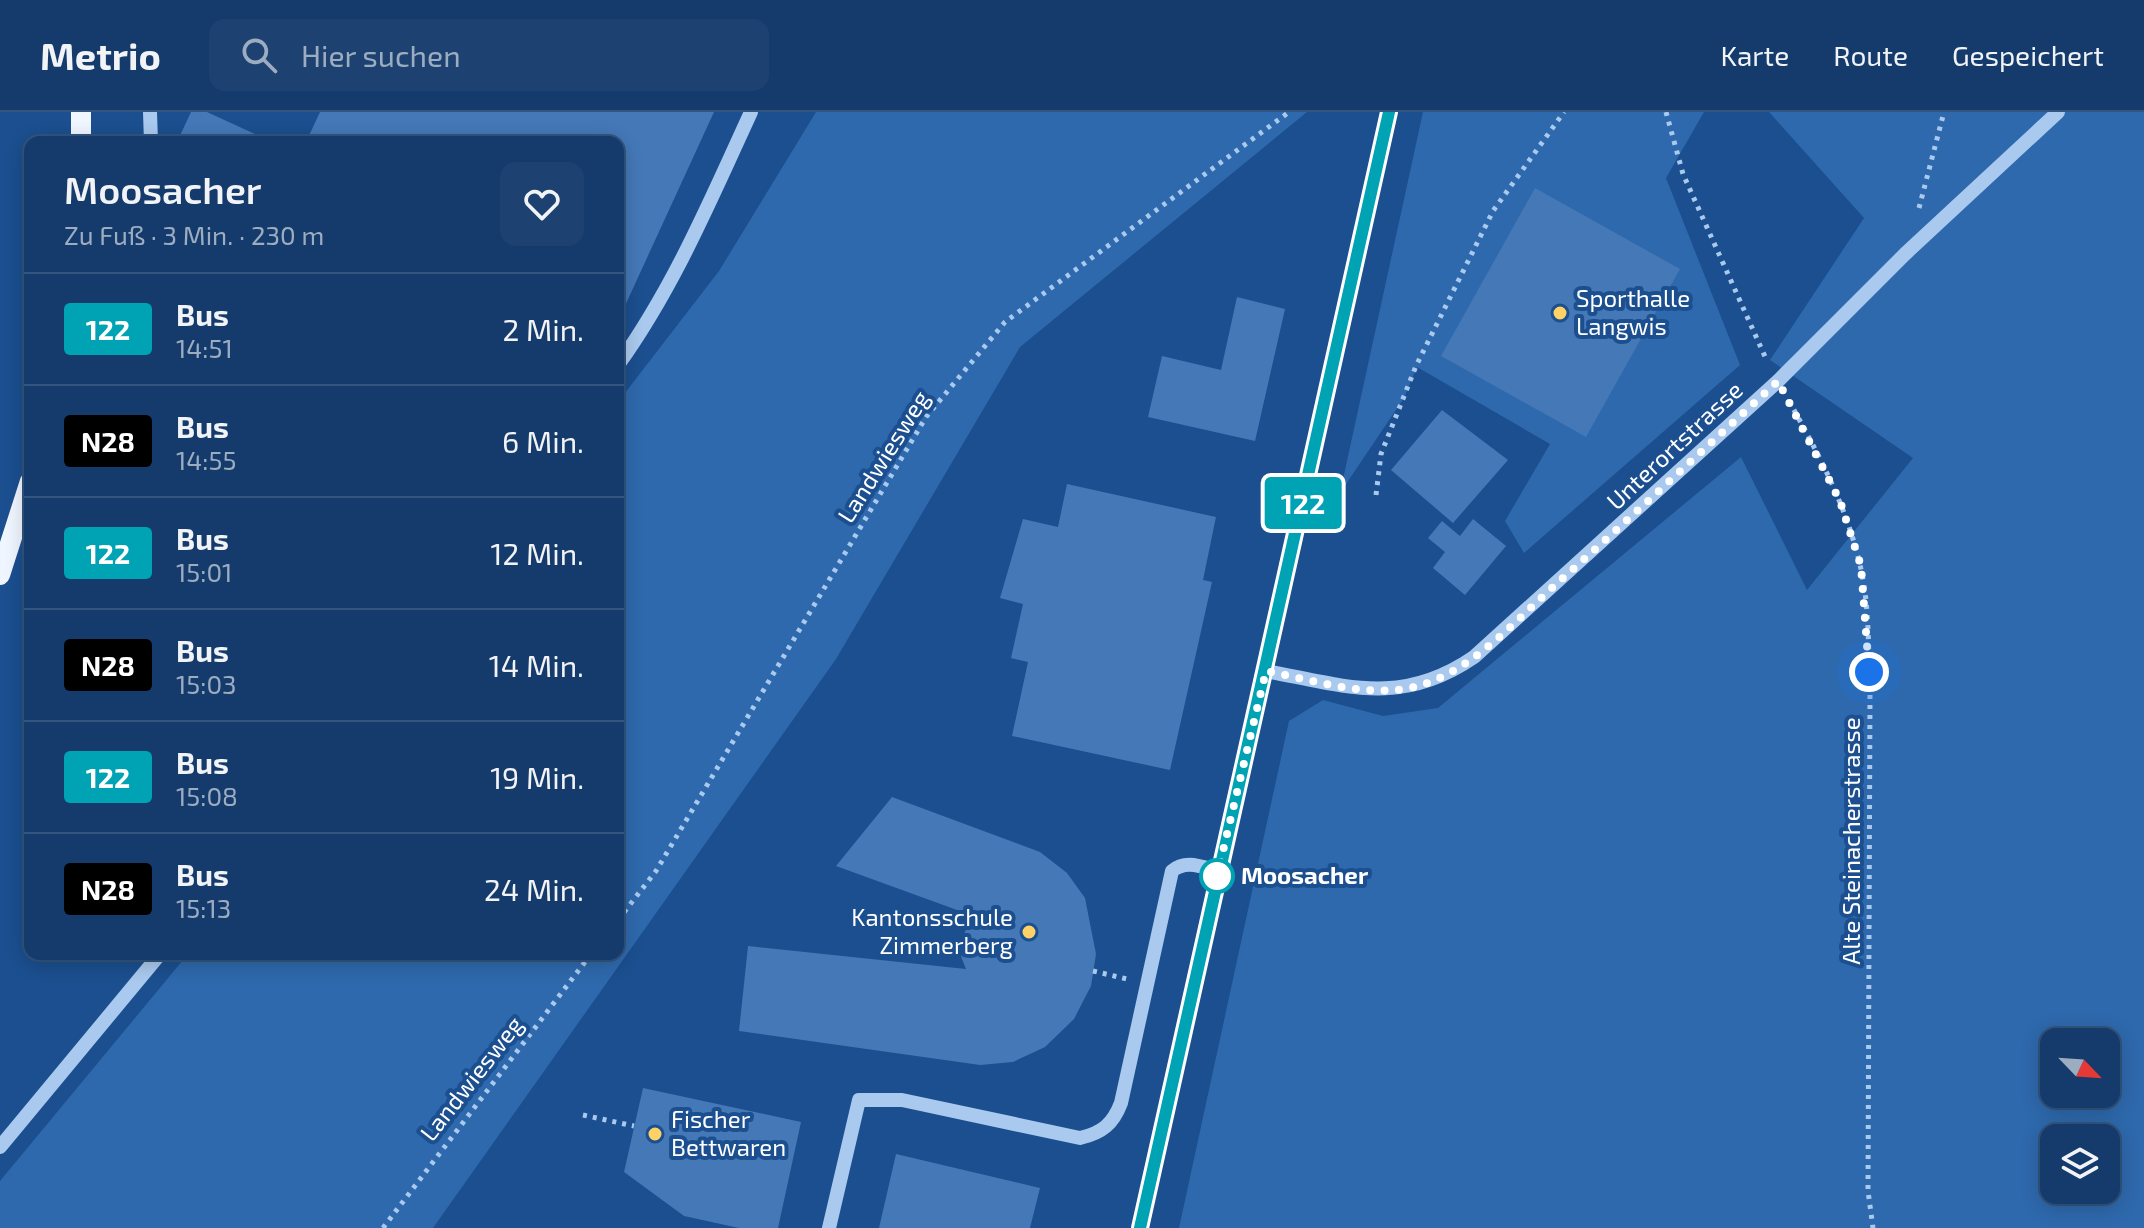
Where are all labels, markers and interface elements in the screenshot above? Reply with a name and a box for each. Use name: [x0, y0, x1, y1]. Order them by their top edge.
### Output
search box: [209, 19, 769, 91]
text: Metrio: [40, 32, 161, 78]
icon: search: [237, 33, 281, 77]
text: Hier suchen: [301, 37, 461, 73]
text: Karte: [1720, 38, 1789, 72]
text: Route: [1833, 38, 1908, 72]
text: Gespeichert: [1952, 38, 2104, 72]
button: heart: [500, 162, 584, 246]
text: Moosacher: [64, 166, 262, 212]
text: Zu Fuß · 3 Min. · 230 m: [64, 219, 324, 250]
place label: Sporthalle Langwis: [1576, 283, 1690, 340]
text: Bus: [176, 296, 229, 332]
marker: Sporthalle Langwis: [1551, 304, 1569, 322]
text: 2 Min.: [502, 311, 584, 347]
text: 122: [86, 312, 130, 346]
text: 14:51: [176, 332, 233, 363]
street label: Unterortstrasse: [1600, 375, 1748, 515]
street label: Landwiesweg: [831, 385, 935, 527]
text: Bus: [176, 408, 229, 444]
text: 6 Min.: [502, 423, 584, 459]
text: N28: [81, 424, 135, 458]
text: 14:55: [176, 444, 236, 475]
line badge: 122: [1257, 477, 1349, 529]
text: 122: [1281, 486, 1325, 520]
text: Bus: [176, 520, 229, 556]
text: 12 Min.: [490, 535, 584, 571]
text: 122: [86, 536, 130, 570]
text: 15:01: [176, 556, 232, 587]
text: Bus: [176, 632, 229, 668]
text: 14 Min.: [489, 647, 584, 683]
text: N28: [81, 648, 135, 682]
your location: [1849, 652, 1889, 692]
text: 15:03: [176, 668, 237, 699]
street label: Alte Steinacherstrasse: [1836, 717, 1865, 965]
text: Bus: [176, 744, 229, 780]
text: 19 Min.: [490, 759, 584, 795]
text: 122: [86, 760, 130, 794]
text: 15:08: [176, 780, 238, 811]
text: Bus: [176, 856, 229, 892]
marker: Moosacher: [1200, 859, 1234, 893]
place label: Moosacher: [1241, 860, 1369, 889]
text: 24 Min.: [484, 871, 584, 907]
text: N28: [81, 872, 135, 906]
text: 15:13: [176, 892, 231, 923]
place label: Kantonsschule Zimmerberg: [851, 902, 1013, 959]
marker: Kantonsschule Zimmerberg: [1020, 923, 1038, 941]
street label: Landwiesweg: [413, 1010, 528, 1146]
north arrow: [2040, 1028, 2120, 1108]
map controls: [2040, 1028, 2120, 1204]
place label: Fischer Bettwaren: [671, 1104, 786, 1161]
button: layers: [2040, 1124, 2120, 1204]
marker: Fischer Bettwaren: [646, 1125, 664, 1143]

